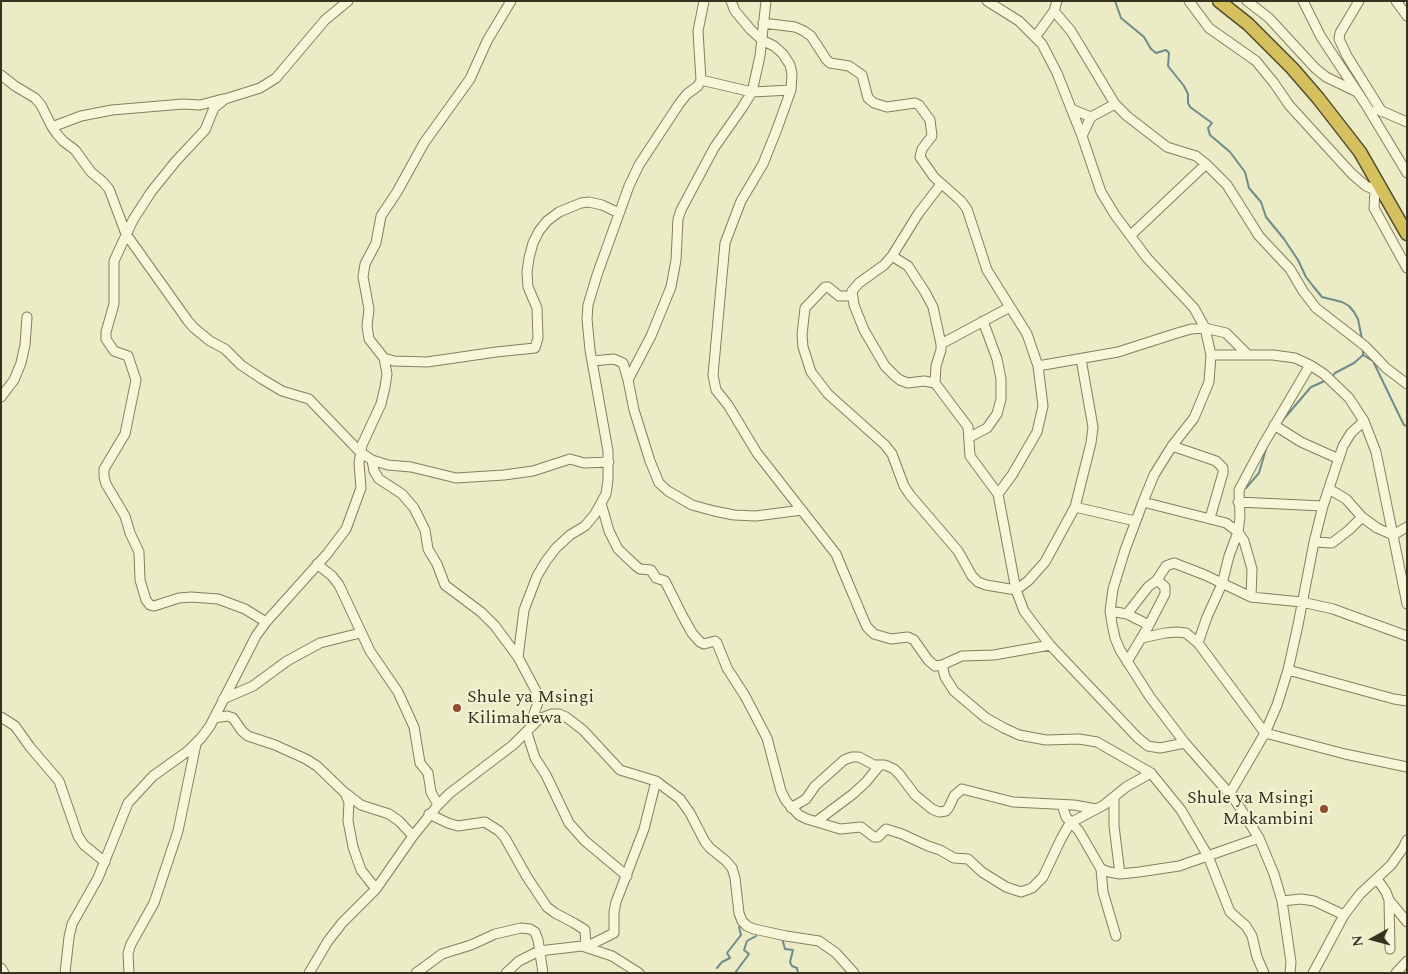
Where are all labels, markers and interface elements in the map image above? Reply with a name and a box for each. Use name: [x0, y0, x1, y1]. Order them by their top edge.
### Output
place label: Shule ya Msingi Kilimahewa: [467, 687, 594, 730]
marker: Shule ya Msingi Kilimahewa: [451, 702, 463, 714]
place label: Shule ya Msingi Makambini: [1187, 788, 1314, 831]
marker: Shule ya Msingi Makambini: [1318, 803, 1330, 815]
north arrow: [1348, 914, 1398, 964]
text: N: [1346, 934, 1369, 948]

